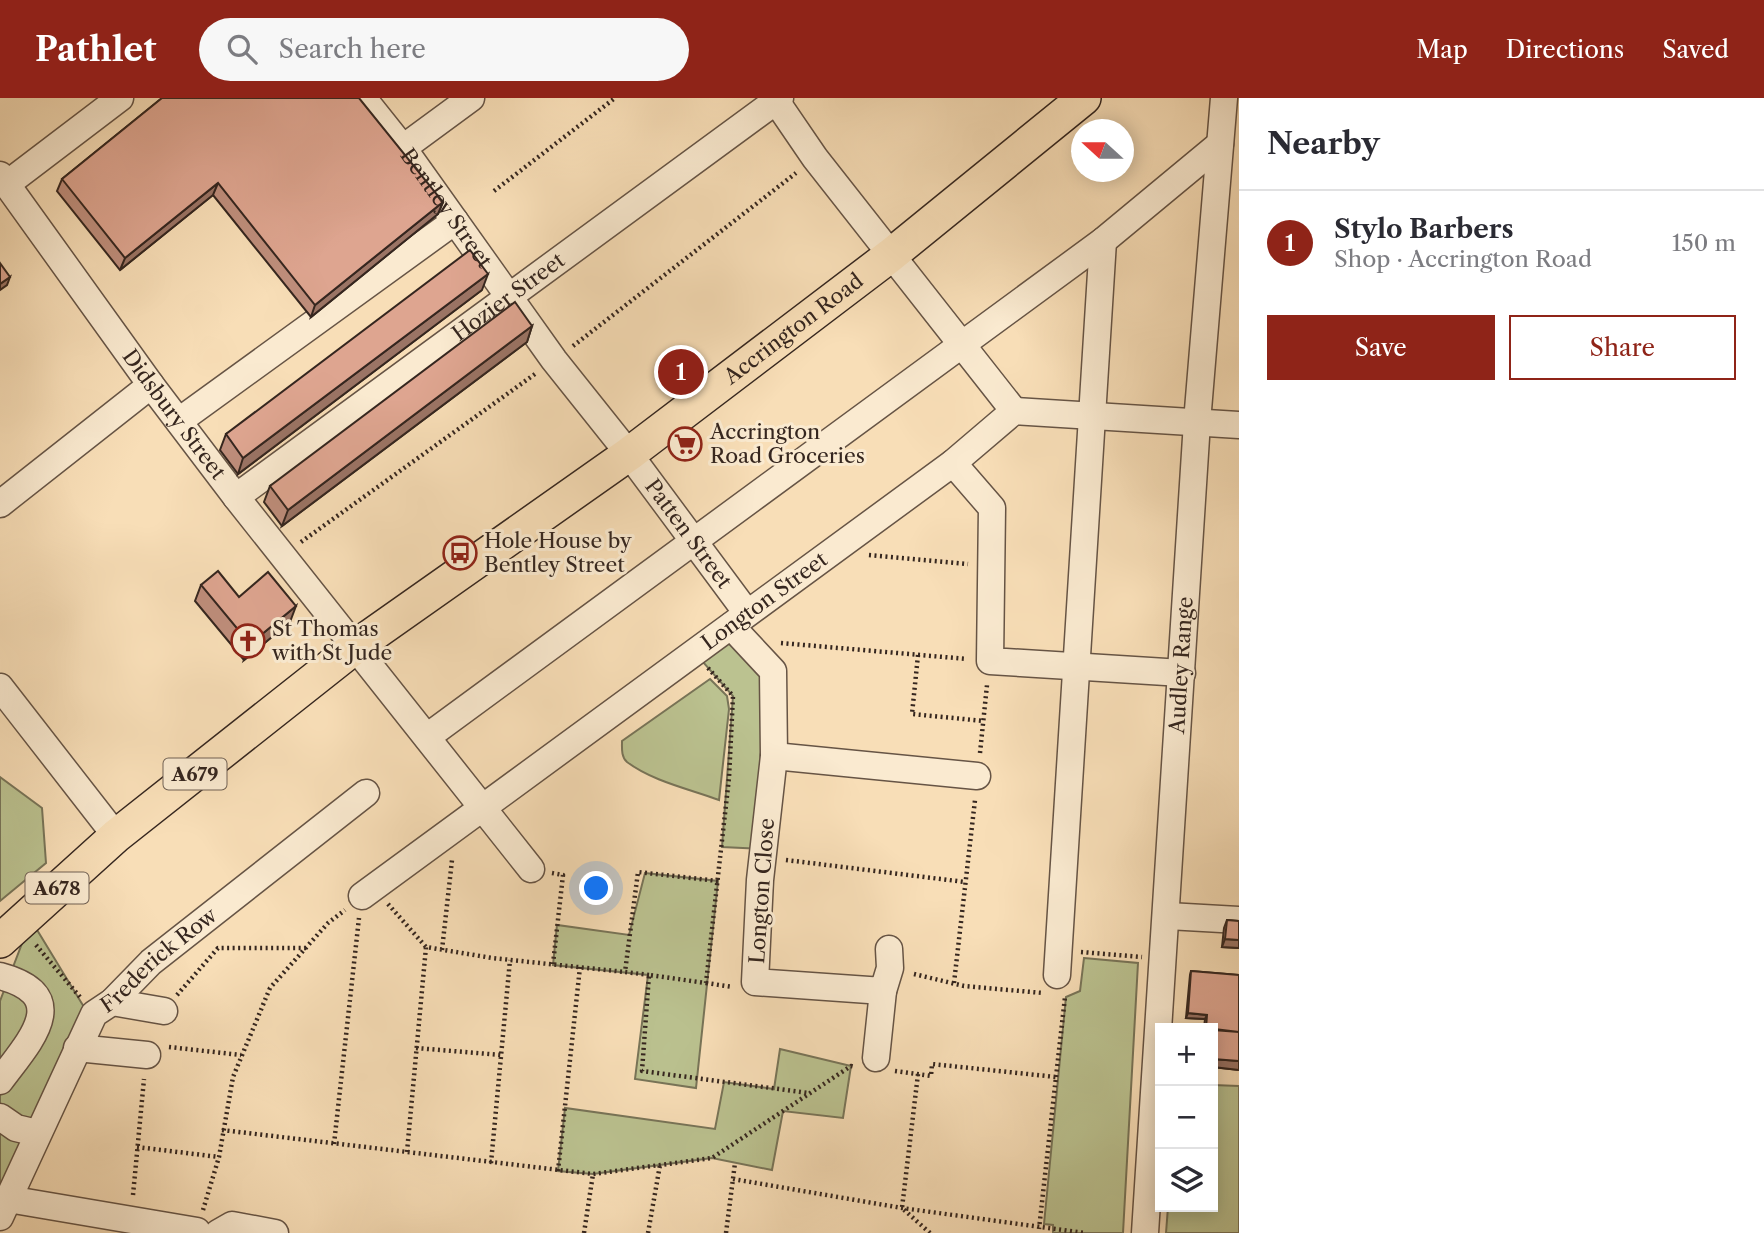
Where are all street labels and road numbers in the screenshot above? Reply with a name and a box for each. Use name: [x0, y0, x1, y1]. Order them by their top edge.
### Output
street label: Bentley Street: [395, 143, 498, 273]
street label: Hozier Street: [447, 247, 570, 346]
street label: Accrington Road: [718, 268, 868, 390]
street label: Didsbury Street: [117, 344, 231, 485]
street label: Patten Street: [640, 474, 738, 594]
street label: Longton Street: [697, 546, 832, 655]
street label: Audley Range: [1164, 596, 1198, 736]
road number: A679: [164, 758, 227, 790]
street label: Longton Close: [744, 817, 779, 965]
road number: A678: [25, 873, 88, 904]
street label: Frederick Row: [96, 902, 222, 1018]

